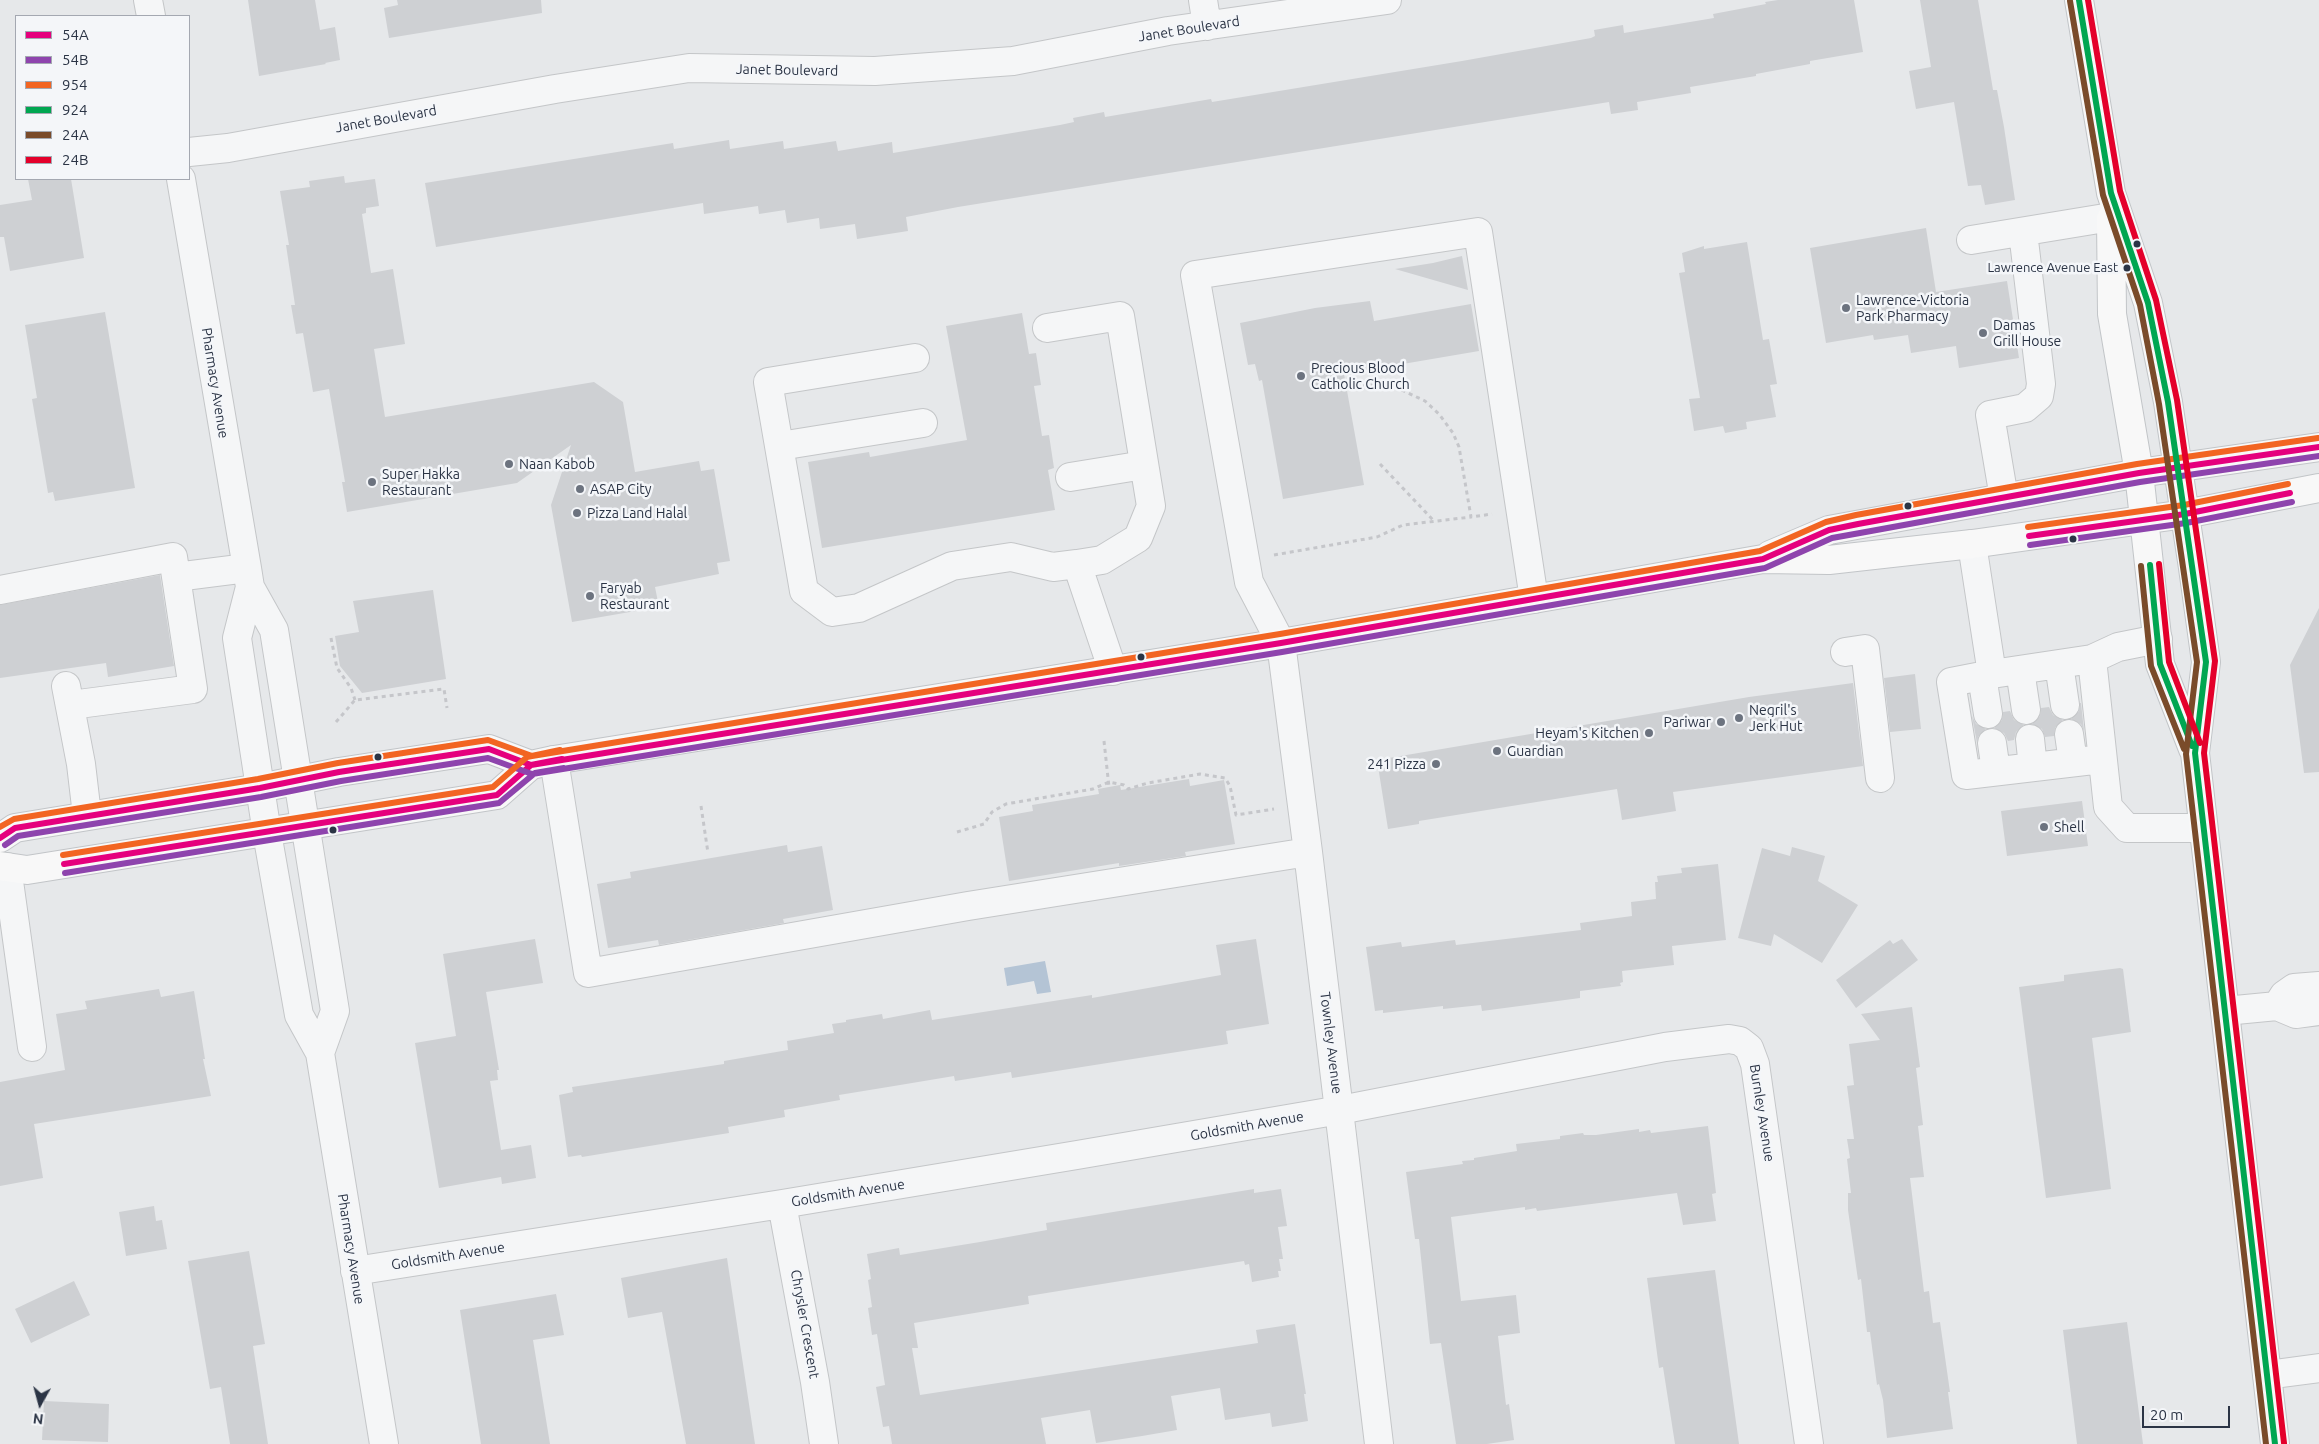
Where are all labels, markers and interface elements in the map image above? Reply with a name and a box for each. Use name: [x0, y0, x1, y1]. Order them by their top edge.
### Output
street label: Janet Boulevard: [1137, 13, 1241, 45]
legend: [15, 15, 190, 180]
text: 54A: [62, 26, 89, 43]
text: 54B: [62, 51, 88, 68]
street label: Janet Boulevard: [736, 61, 838, 79]
text: 954: [62, 76, 87, 93]
text: 924: [62, 101, 87, 118]
street label: Janet Boulevard: [334, 102, 438, 136]
text: 24A: [62, 126, 89, 143]
text: 24B: [62, 151, 88, 168]
unlabelled marker: [2132, 239, 2142, 249]
place label: Lawrence Avenue East: [1987, 260, 2118, 276]
marker: Lawrence Avenue East: [2122, 263, 2132, 273]
place label: Lawrence-Victoria Park Pharmacy: [1856, 292, 1969, 324]
marker: Lawrence-Victoria Park Pharmacy: [1840, 302, 1852, 314]
place label: Damas Grill House: [1993, 317, 2061, 350]
street label: Pharmacy Avenue: [198, 326, 232, 440]
marker: Damas Grill House: [1977, 327, 1989, 339]
place label: Precious Blood Catholic Church: [1311, 360, 1410, 392]
marker: Precious Blood Catholic Church: [1295, 370, 1307, 382]
place label: Naan Kabob: [519, 456, 595, 472]
marker: Naan Kabob: [503, 458, 515, 470]
place label: Super Hakka Restaurant: [382, 466, 460, 498]
marker: Super Hakka Restaurant: [366, 476, 378, 488]
place label: ASAP City: [590, 481, 652, 497]
marker: ASAP City: [574, 483, 586, 495]
unlabelled marker: [1903, 501, 1913, 511]
place label: Pizza Land Halal: [587, 505, 687, 521]
marker: Pizza Land Halal: [571, 507, 583, 519]
unlabelled marker: [2068, 534, 2078, 544]
place label: Faryab Restaurant: [600, 580, 669, 612]
marker: Faryab Restaurant: [584, 590, 596, 602]
unlabelled marker: [1136, 652, 1146, 662]
place label: Negril's Jerk Hut: [1749, 702, 1802, 734]
marker: Negril's Jerk Hut: [1733, 712, 1745, 724]
place label: Pariwar: [1664, 714, 1711, 730]
marker: Pariwar: [1715, 716, 1727, 728]
place label: Heyam's Kitchen: [1535, 725, 1639, 741]
marker: Heyam's Kitchen: [1643, 727, 1655, 739]
place label: Guardian: [1507, 743, 1564, 759]
marker: Guardian: [1491, 745, 1503, 757]
unlabelled marker: [373, 752, 383, 762]
place label: 241 Pizza: [1367, 756, 1426, 772]
marker: 241 Pizza: [1430, 758, 1442, 770]
place label: Shell: [2054, 819, 2084, 835]
marker: Shell: [2038, 821, 2050, 833]
unlabelled marker: [328, 825, 338, 835]
street label: Townley Avenue: [1316, 991, 1346, 1095]
street label: Burnley Avenue: [1746, 1063, 1778, 1163]
street label: Goldsmith Avenue: [1189, 1108, 1305, 1144]
street label: Goldsmith Avenue: [790, 1176, 906, 1210]
street label: Pharmacy Avenue: [334, 1192, 368, 1306]
street label: Goldsmith Avenue: [390, 1239, 506, 1273]
street label: Chrysler Crescent: [787, 1268, 823, 1380]
north arrow: [15, 1379, 65, 1429]
scale bar: [2144, 1396, 2232, 1428]
text: 20 m: [2150, 1406, 2183, 1423]
text: N: [32, 1410, 44, 1427]

